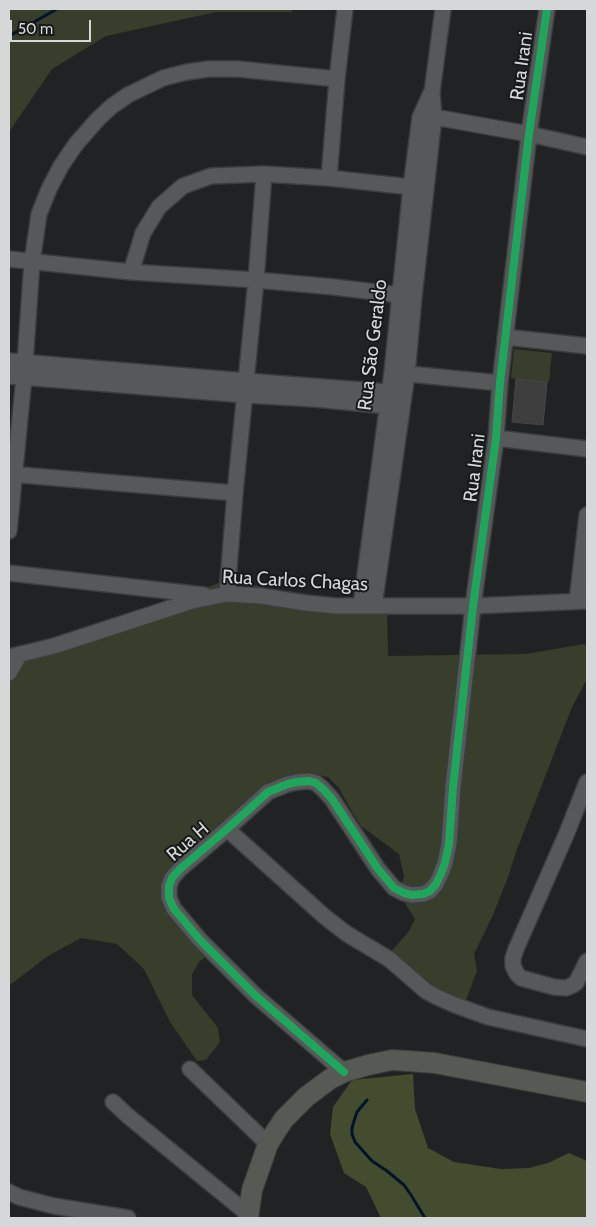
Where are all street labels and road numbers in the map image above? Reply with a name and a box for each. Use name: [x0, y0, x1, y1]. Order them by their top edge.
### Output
street label: Rua Irani: [506, 30, 538, 102]
street label: Rua São Geraldo: [354, 278, 392, 412]
street label: Rua Irani: [459, 432, 491, 504]
street label: Rua Carlos Chagas: [222, 566, 368, 596]
street label: Rua H: [162, 818, 214, 866]

